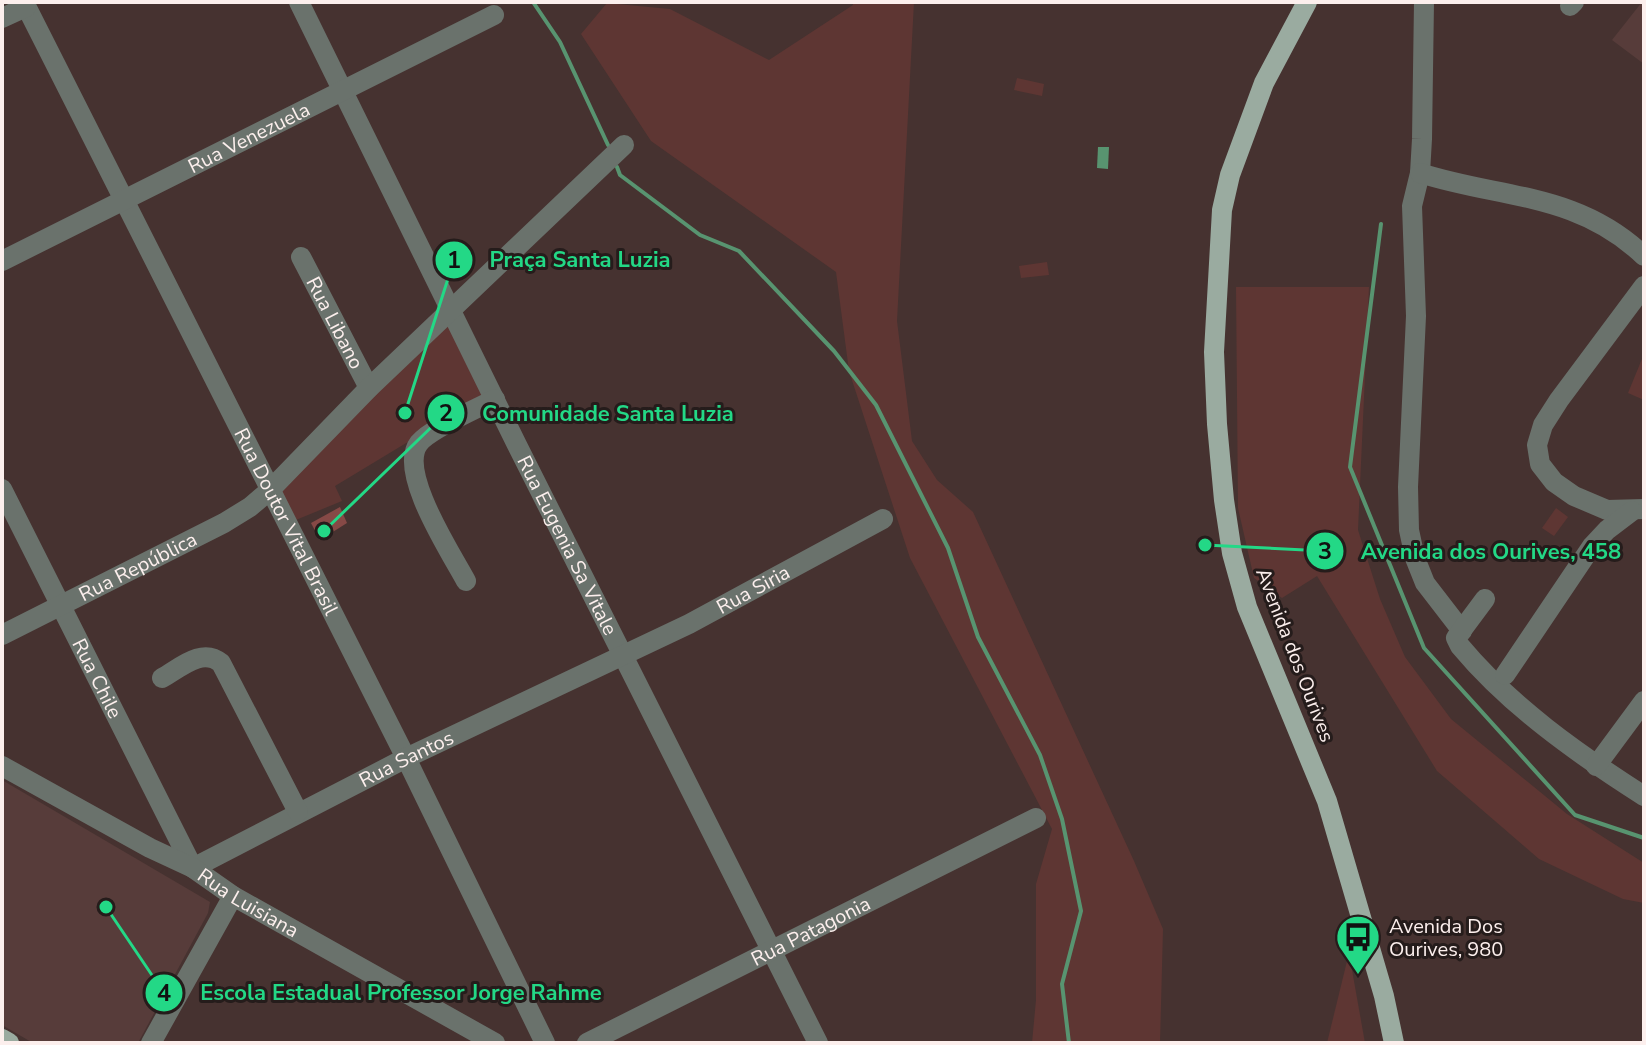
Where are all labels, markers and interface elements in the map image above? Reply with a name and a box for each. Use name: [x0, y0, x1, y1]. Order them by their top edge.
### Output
street label: Rua Venezuela: [183, 96, 315, 179]
callout: Praça Santa Luzia: [434, 237, 687, 283]
text: 1: [447, 244, 461, 276]
text: Praça Santa Luzia: [489, 245, 671, 275]
street label: Rua Libano: [300, 272, 370, 374]
callout: Comunidade Santa Luzia: [426, 390, 750, 436]
text: 2: [439, 397, 453, 429]
text: Comunidade Santa Luzia: [482, 399, 734, 429]
street label: Rua Doutor Vital Brasil: [228, 423, 345, 620]
street label: Rua Eugenia Sa Vitale: [511, 451, 624, 640]
street label: Rua República: [74, 525, 201, 608]
callout: Avenida dos Ourives, 458: [1305, 528, 1637, 574]
text: 3: [1318, 535, 1332, 567]
text: Avenida dos Ourives, 458: [1361, 537, 1621, 567]
street label: Rua Siria: [711, 559, 794, 620]
street label: Avenida dos Ourives: [1249, 564, 1341, 746]
street label: Rua Chile: [66, 634, 129, 723]
street label: Rua Santos: [354, 724, 458, 794]
street label: Rua Luisiana: [192, 862, 304, 944]
street label: Rua Patagonia: [746, 890, 875, 972]
bus stop icon: Avenida Dos Ourives, 980: [1334, 913, 1382, 976]
place label: Avenida Dos Ourives, 980: [1389, 913, 1503, 963]
callout: Escola Estadual Professor Jorge Rahme: [144, 970, 618, 1016]
text: 4: [157, 977, 171, 1009]
text: Escola Estadual Professor Jorge Rahme: [200, 978, 602, 1008]

